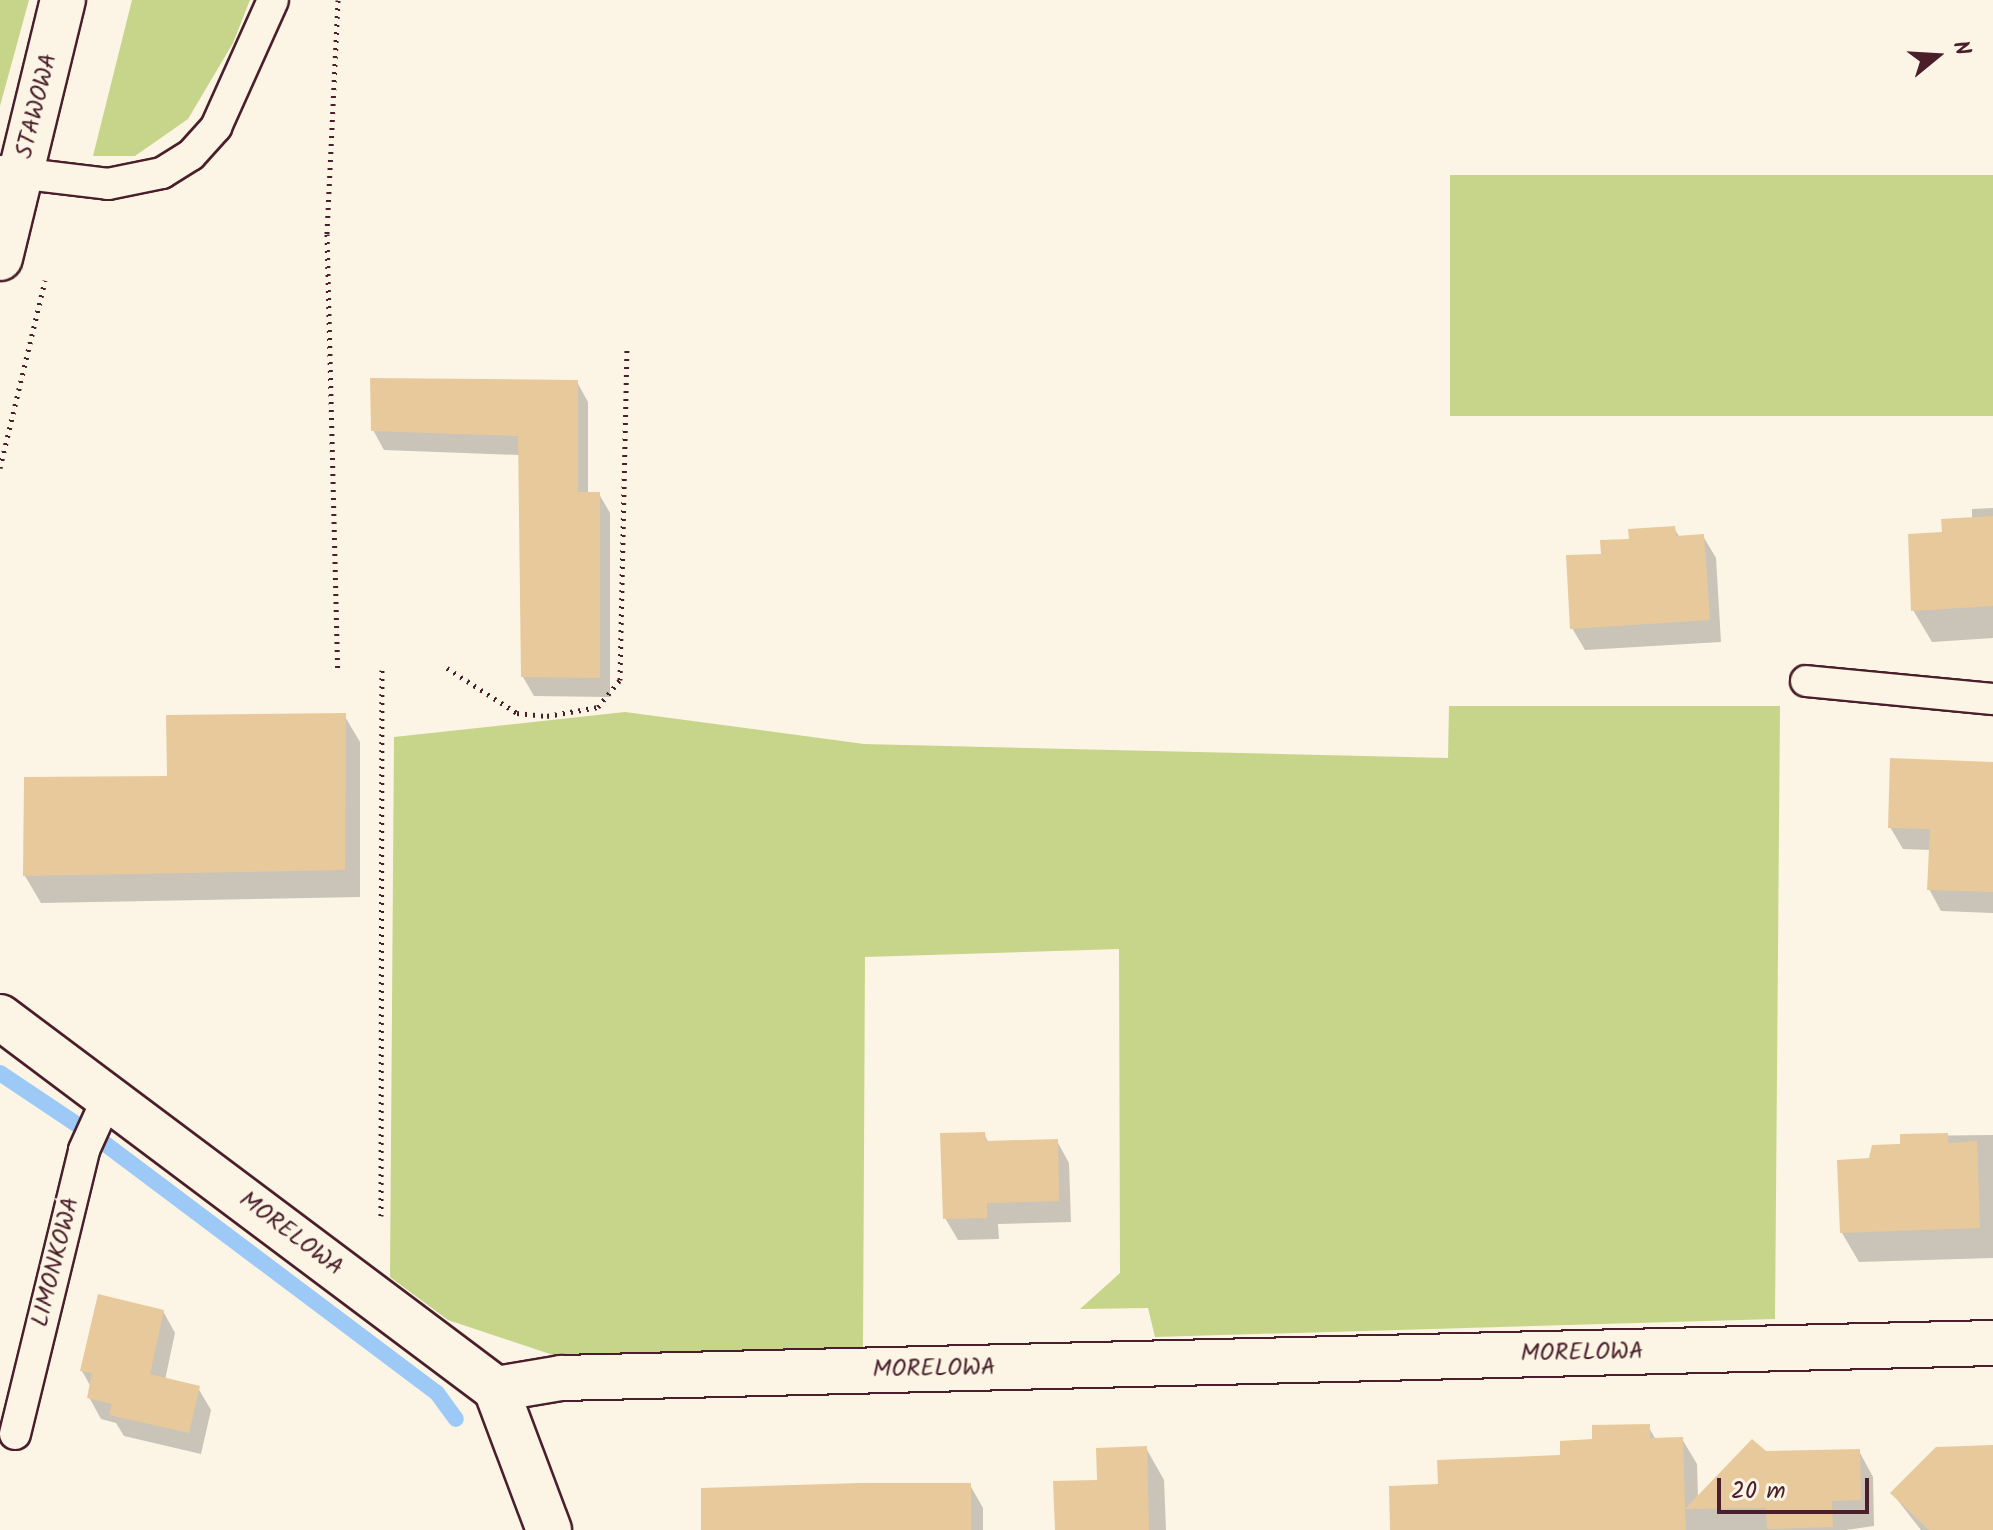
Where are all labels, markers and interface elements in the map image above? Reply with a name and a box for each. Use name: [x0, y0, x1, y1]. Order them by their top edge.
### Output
north arrow: [1897, 16, 1977, 96]
text: N: [1942, 36, 1979, 60]
street label: STAWOWA: [10, 51, 64, 161]
street label: MORELOWA: [233, 1186, 349, 1282]
street label: LIMONKOWA: [26, 1194, 86, 1330]
street label: MORELOWA: [1520, 1338, 1644, 1368]
street label: MORELOWA: [872, 1354, 996, 1384]
scale bar: [1721, 1462, 1873, 1512]
text: 20 m: [1731, 1472, 1786, 1511]

